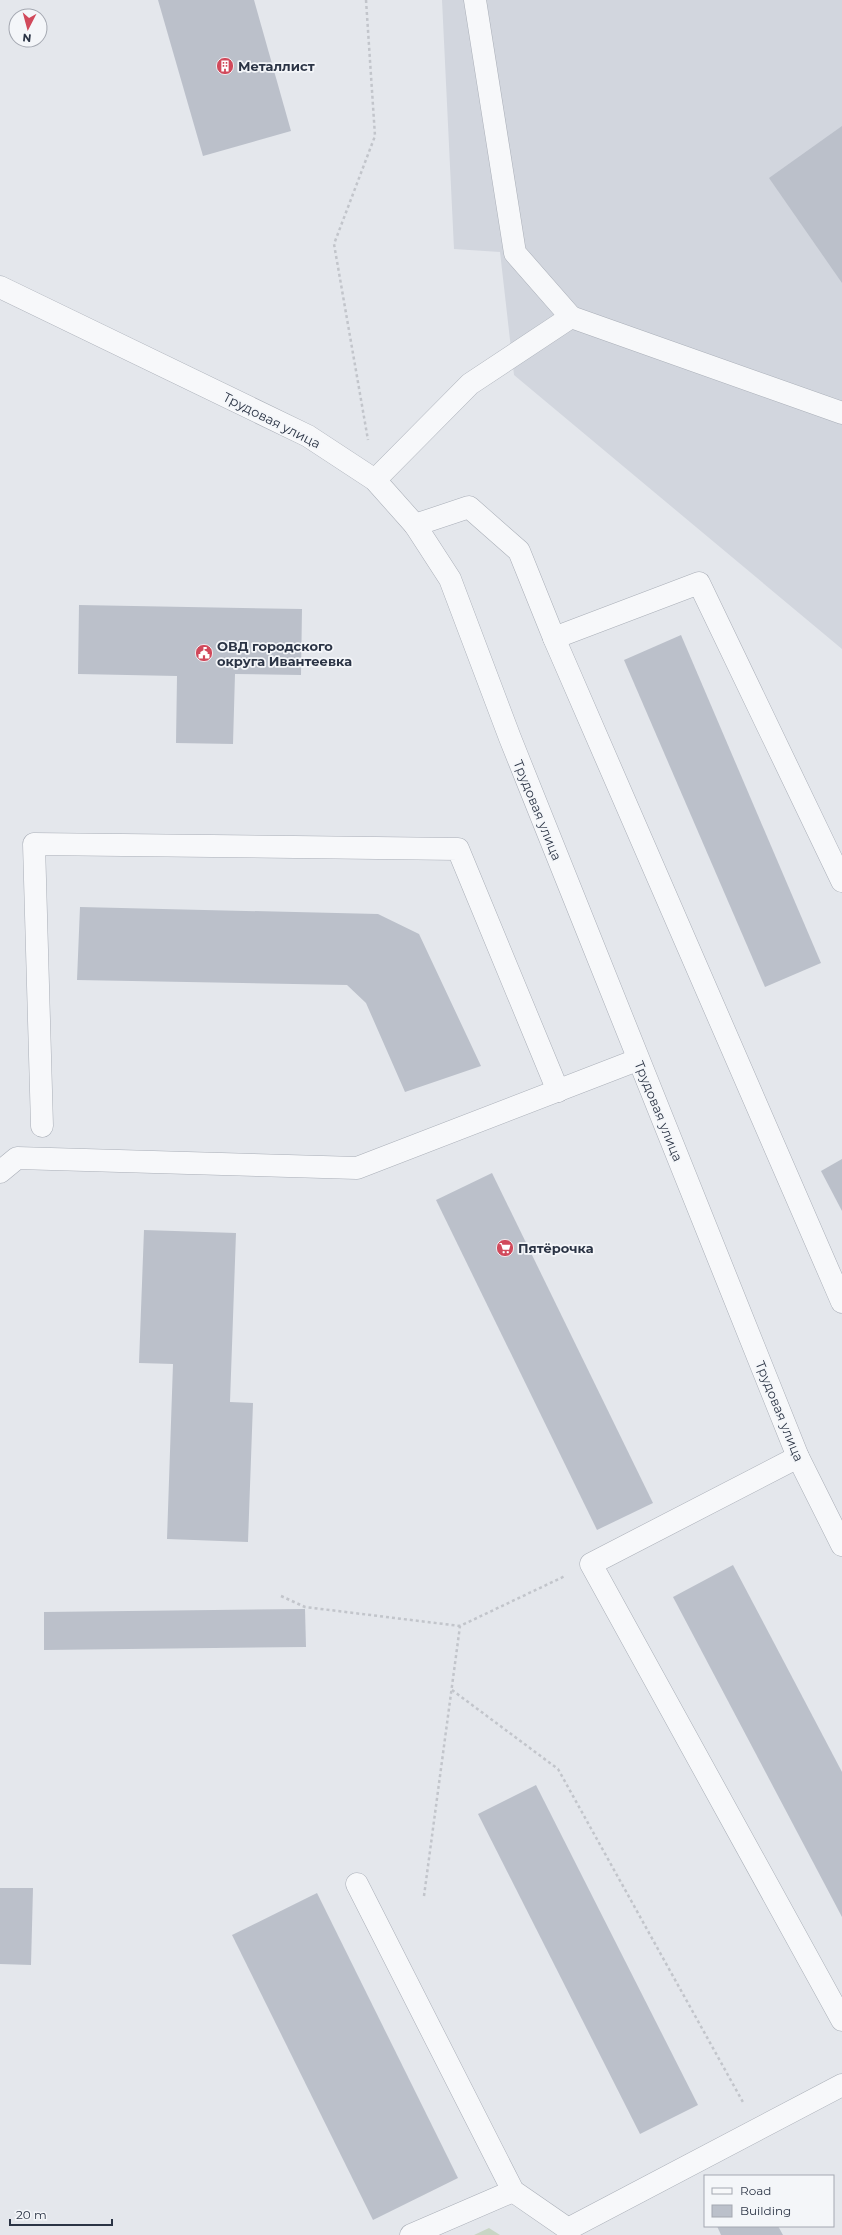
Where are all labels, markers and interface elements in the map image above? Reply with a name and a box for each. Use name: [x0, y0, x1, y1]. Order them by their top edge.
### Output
north arrow: [8, 8, 48, 48]
text: N: [22, 31, 32, 45]
building icon: Металлист: [215, 56, 235, 76]
place label: Металлист: [238, 58, 315, 74]
street label: Трудовая улица: [221, 389, 323, 451]
place label: ОВД городского округа Ивантеевка: [217, 638, 352, 669]
public building icon: ОВД городского округа Ивантеевка: [194, 643, 214, 663]
street label: Трудовая улица: [510, 757, 566, 863]
street label: Трудовая улица: [631, 1058, 687, 1164]
supermarket icon: Пятёрочка: [495, 1238, 515, 1258]
place label: Пятёрочка: [518, 1240, 594, 1256]
street label: Трудовая улица: [752, 1358, 808, 1464]
legend: [704, 2175, 834, 2227]
text: Road: [740, 2183, 771, 2198]
scale bar: [10, 2201, 112, 2227]
text: Building: [740, 2203, 791, 2218]
text: 20 m: [16, 2207, 47, 2222]

